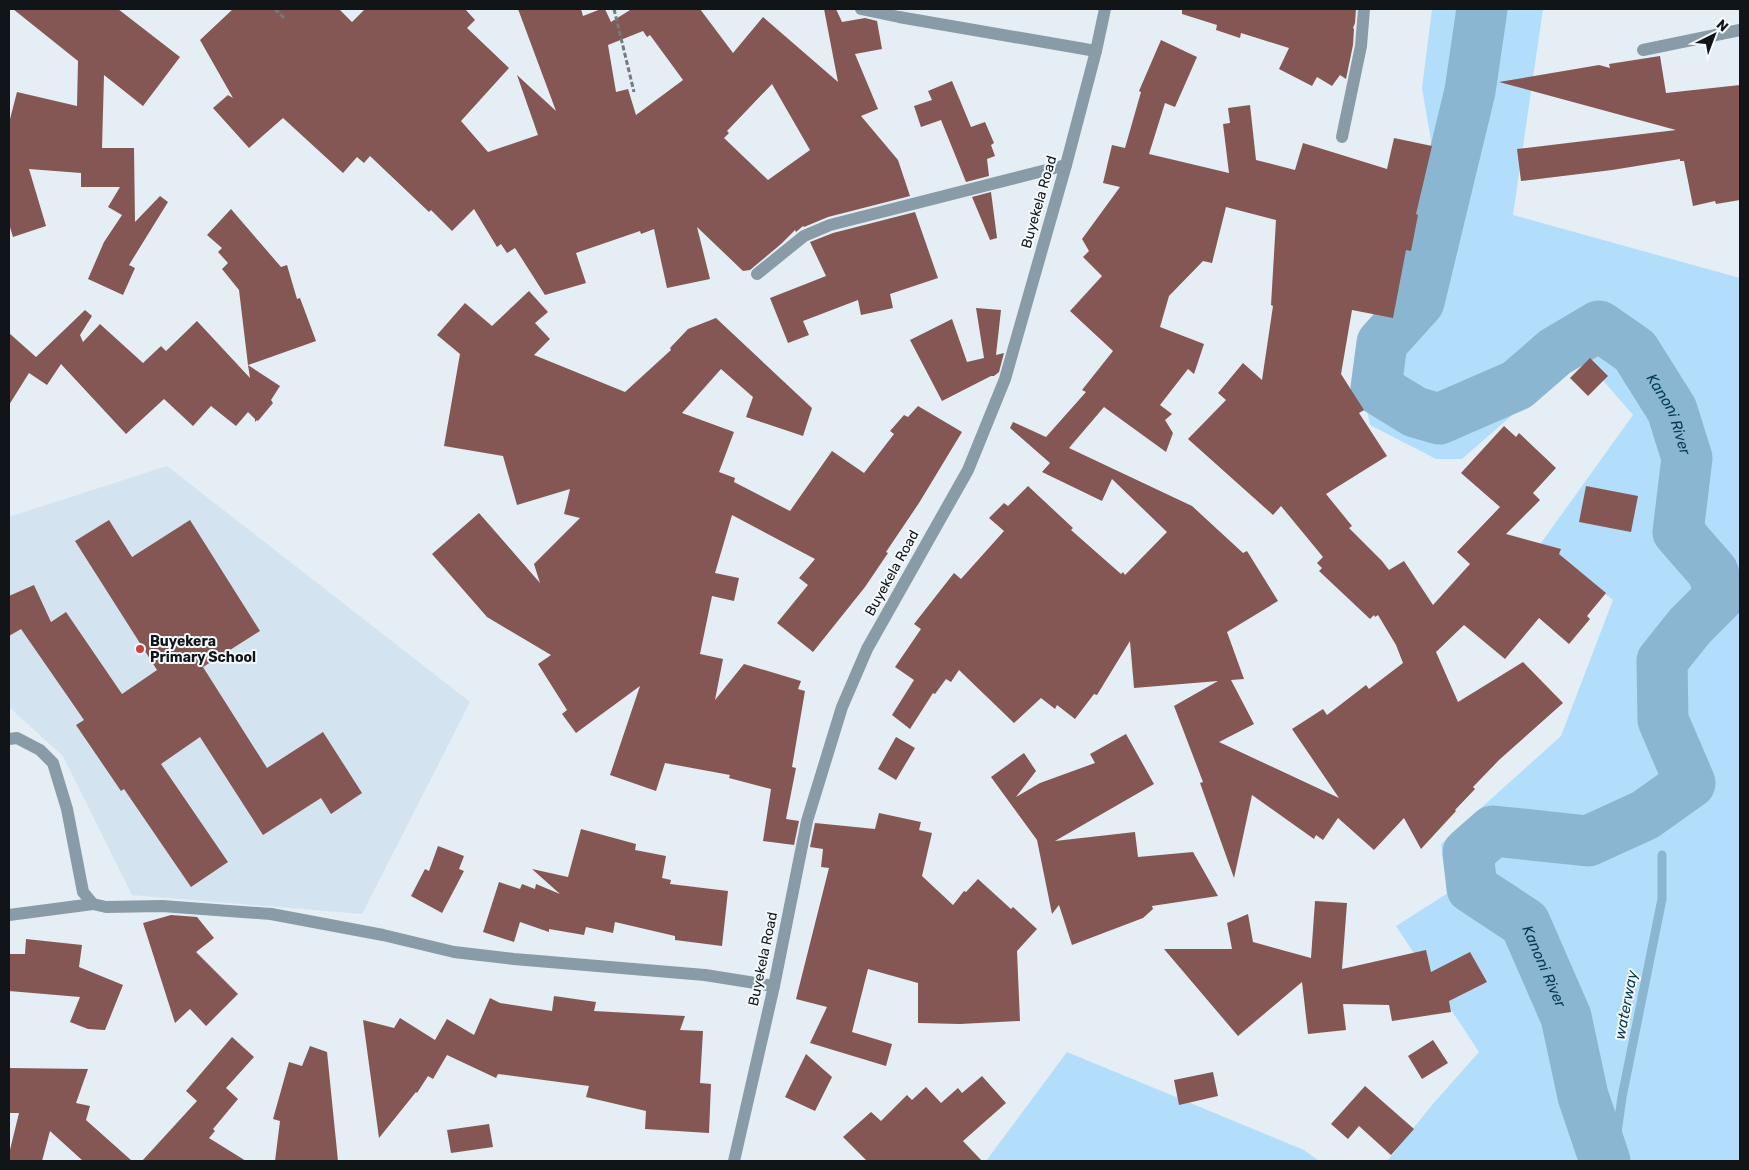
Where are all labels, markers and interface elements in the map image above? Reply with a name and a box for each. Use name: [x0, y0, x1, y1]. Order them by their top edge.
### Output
north arrow: [1689, 10, 1739, 60]
text: N: [1713, 16, 1732, 35]
street label: Buyekela Road: [1018, 154, 1060, 250]
water label: Kanoni River: [1643, 370, 1695, 458]
street label: Buyekela Road: [861, 527, 923, 619]
place label: Buyekera Primary School: [150, 633, 256, 666]
marker: Buyekera Primary School: [134, 643, 146, 655]
street label: Buyekela Road: [745, 910, 781, 1008]
water label: Kanoni River: [1518, 923, 1570, 1011]
water label: waterway: [1611, 968, 1642, 1041]

